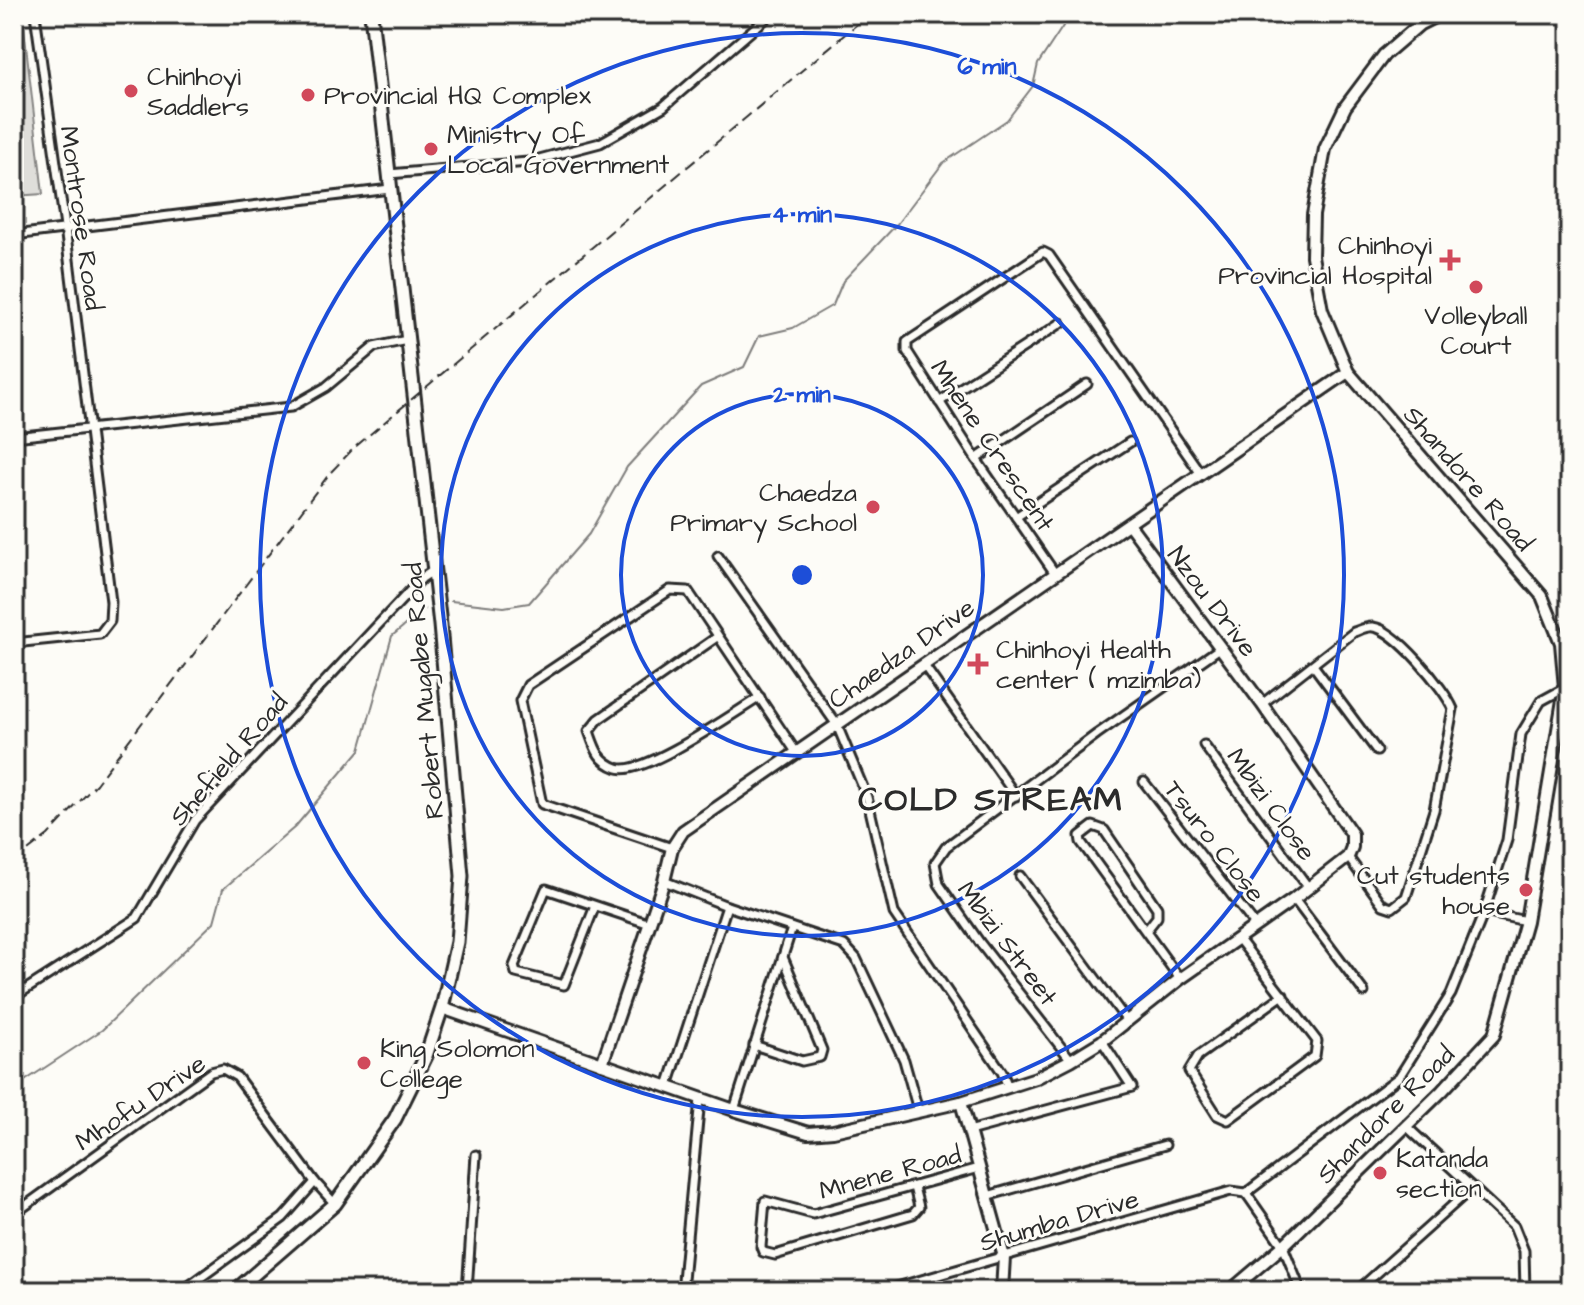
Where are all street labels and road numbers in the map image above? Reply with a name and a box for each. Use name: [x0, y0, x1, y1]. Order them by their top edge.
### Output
street label: Montrose Road: [50, 124, 112, 313]
street label: Mhene Crescent: [921, 353, 1063, 539]
street label: Shandore Road: [1395, 398, 1542, 559]
street label: Nzou Drive: [1159, 539, 1266, 664]
street label: Robert Mugabe Road: [395, 561, 455, 821]
street label: Chaedza Drive: [821, 590, 982, 718]
street label: Shefield Road: [161, 686, 296, 834]
street label: Mbizi Close: [1218, 741, 1324, 868]
street label: Tsuro Close: [1155, 773, 1273, 910]
street label: Mbizi Street: [948, 874, 1066, 1014]
street label: Shandore Road: [1309, 1038, 1463, 1192]
street label: Mhofu Drive: [68, 1046, 213, 1160]
street label: Mnene Road: [815, 1137, 965, 1209]
street label: Shumba Drive: [976, 1181, 1143, 1261]

